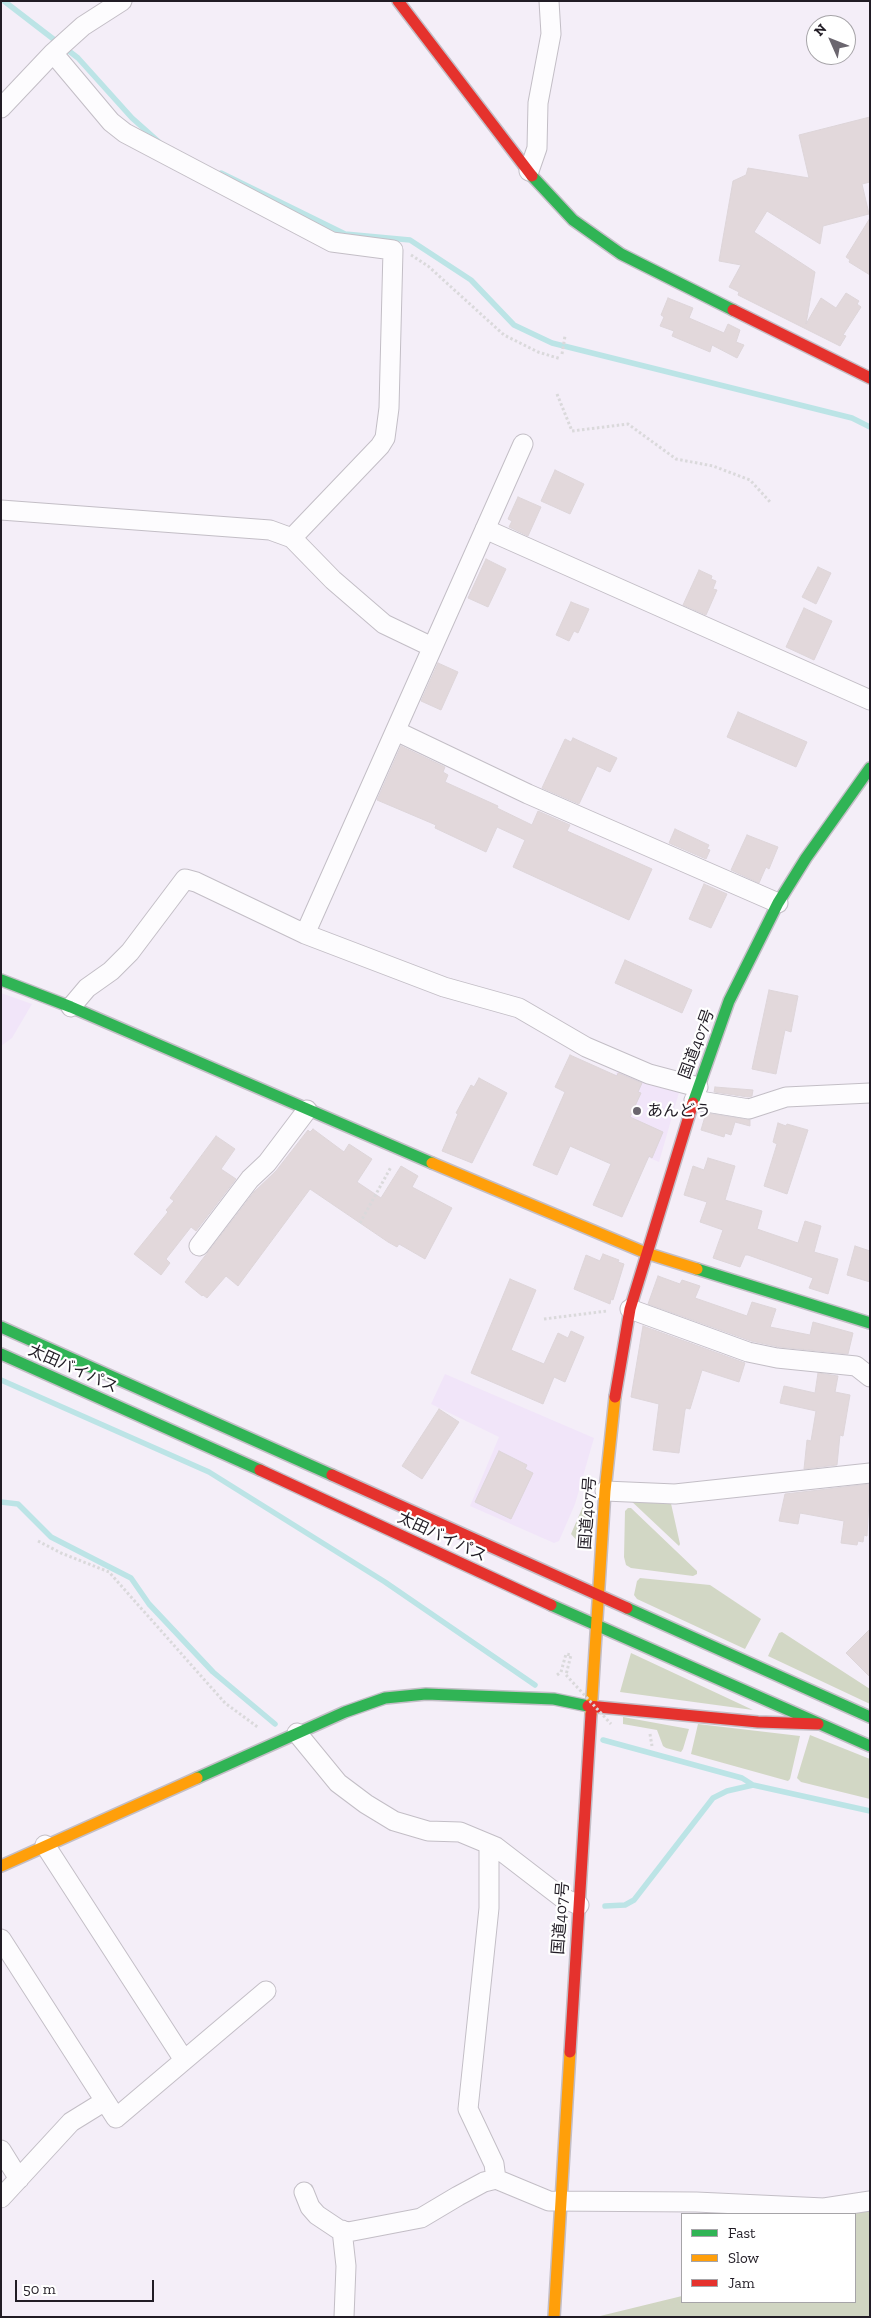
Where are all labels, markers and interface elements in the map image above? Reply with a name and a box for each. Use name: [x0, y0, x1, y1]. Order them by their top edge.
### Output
north arrow: [806, 15, 856, 65]
text: N: [811, 20, 830, 40]
street label: 国道407号: [675, 1006, 719, 1082]
place label: あんどう: [647, 1101, 711, 1121]
marker: あんどう: [631, 1105, 643, 1117]
street label: 太田バイパス: [25, 1341, 121, 1397]
street label: 国道407号: [576, 1476, 600, 1550]
street label: 太田バイパス: [394, 1508, 490, 1566]
street label: 国道407号: [549, 1881, 573, 1955]
legend: [681, 2213, 856, 2303]
text: Fast: [728, 2224, 756, 2242]
text: Slow: [728, 2249, 759, 2267]
scale bar: [18, 2270, 156, 2302]
text: Jam: [728, 2274, 755, 2292]
text: 50 m: [23, 2280, 56, 2298]

